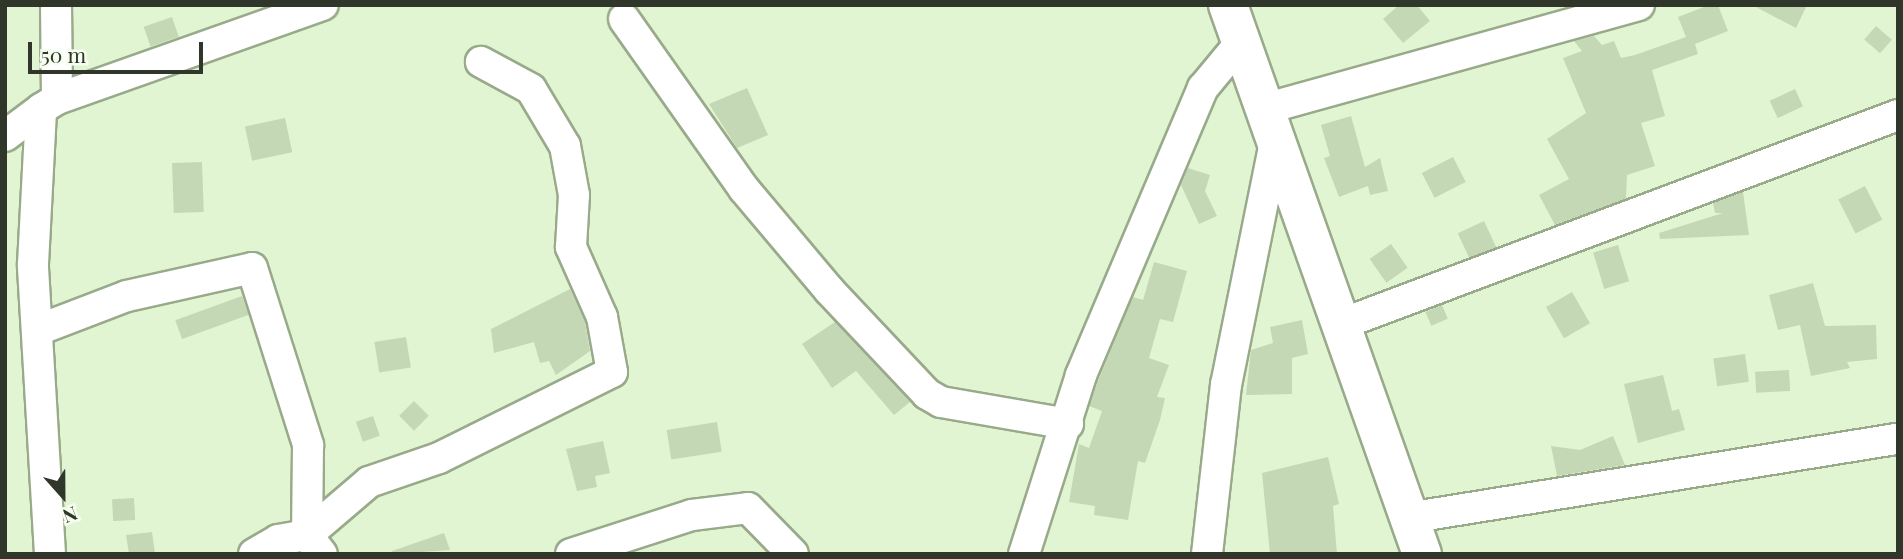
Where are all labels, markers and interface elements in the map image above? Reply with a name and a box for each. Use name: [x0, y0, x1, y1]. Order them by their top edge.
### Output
scale bar: [32, 28, 206, 72]
text: 50 m: [41, 40, 86, 68]
north arrow: [28, 461, 98, 531]
text: N: [59, 501, 82, 530]

